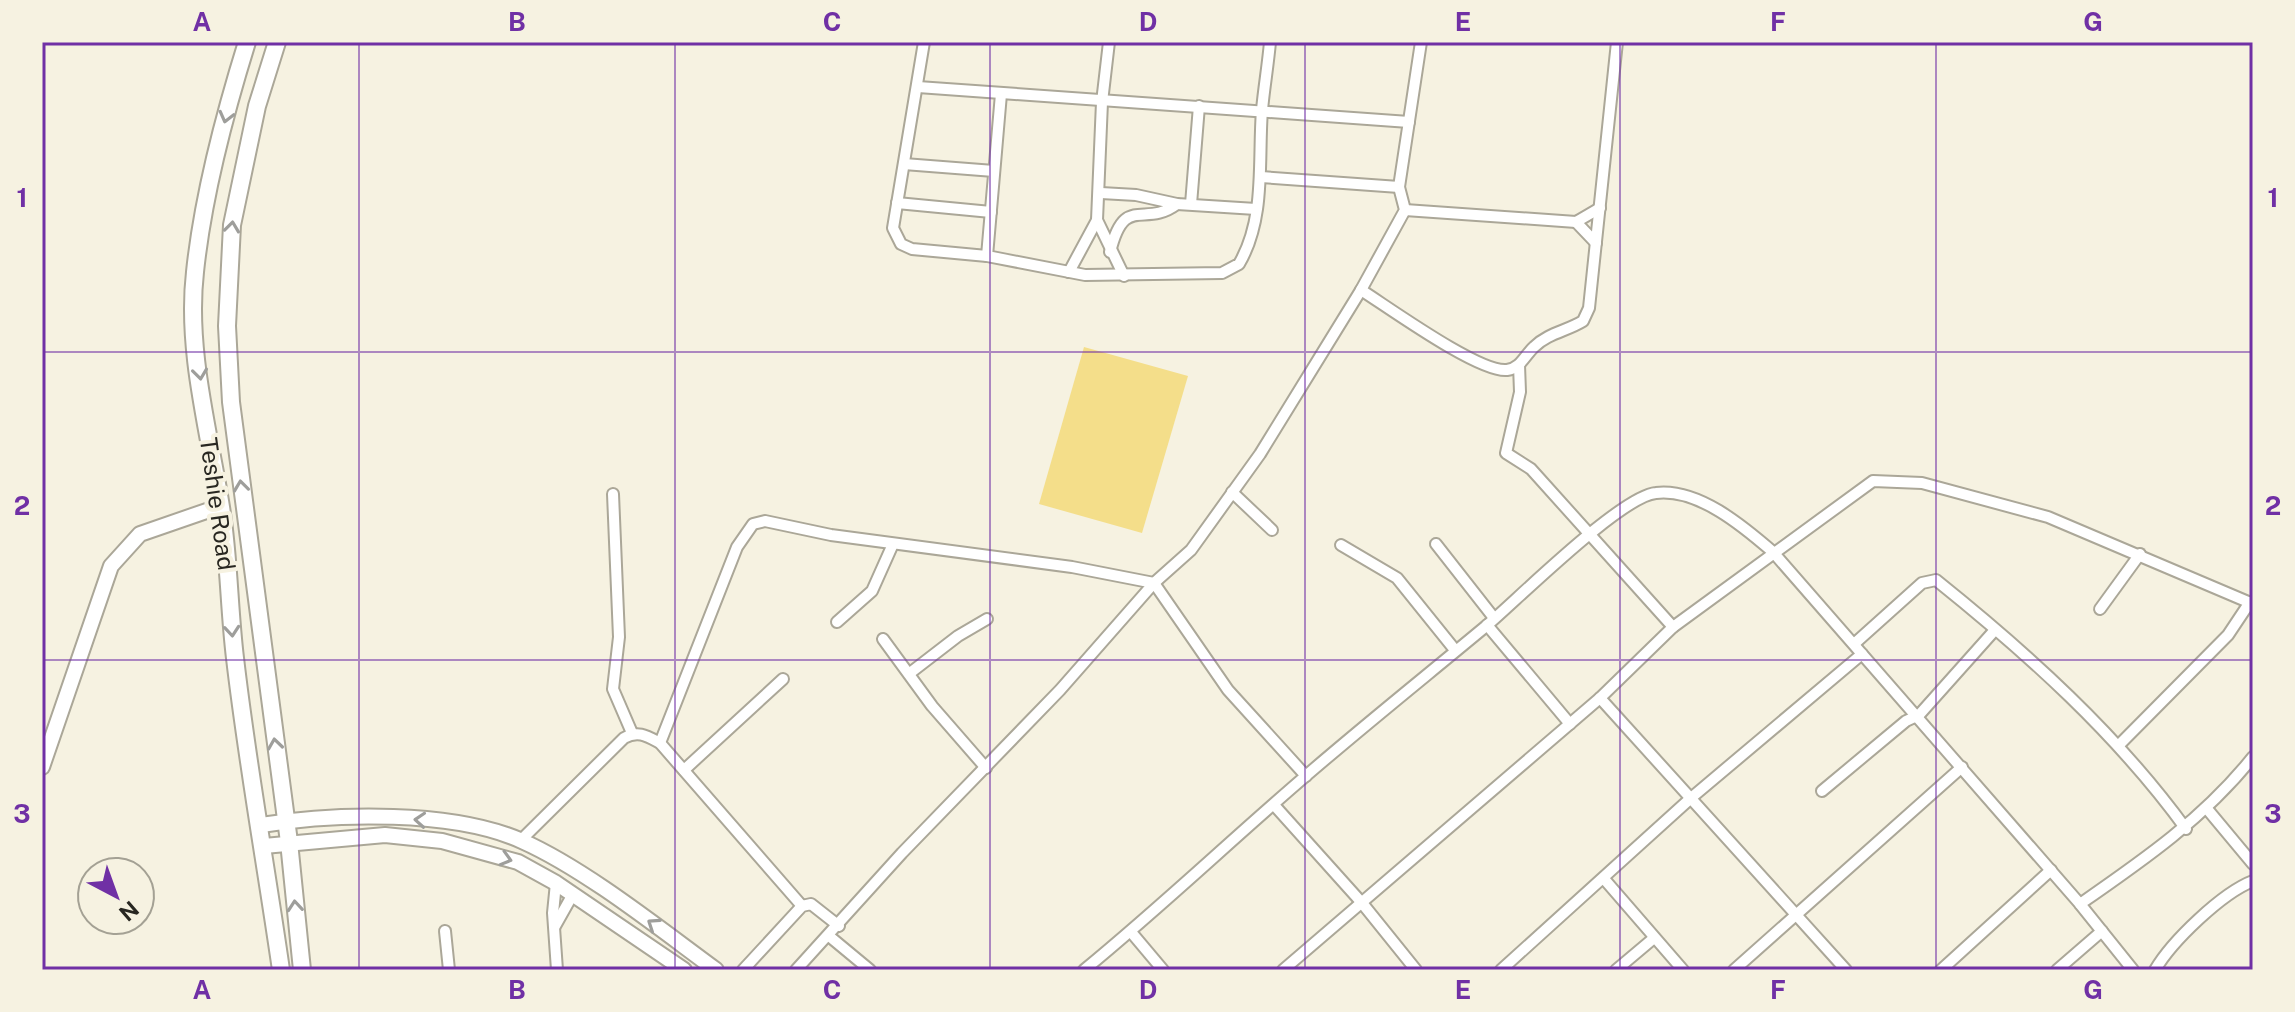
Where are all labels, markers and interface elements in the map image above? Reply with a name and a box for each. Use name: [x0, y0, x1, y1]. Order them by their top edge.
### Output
text: A: [193, 6, 212, 37]
text: B: [508, 6, 526, 37]
text: C: [823, 6, 841, 37]
text: D: [1139, 6, 1157, 37]
text: E: [1455, 6, 1471, 37]
text: F: [1770, 6, 1786, 37]
text: G: [2083, 6, 2103, 37]
one-way arrow: [218, 110, 235, 123]
text: 1: [16, 182, 28, 213]
text: 1: [2267, 182, 2279, 213]
one-way arrow: [224, 220, 241, 233]
one-way arrow: [191, 367, 208, 380]
street label: Teshie Road: [195, 436, 241, 572]
one-way arrow: [233, 479, 250, 492]
text: 2: [14, 490, 30, 521]
text: 2: [2265, 490, 2281, 521]
one-way arrow: [223, 625, 240, 638]
one-way arrow: [267, 737, 284, 751]
text: 3: [13, 798, 31, 829]
text: 3: [2264, 798, 2282, 829]
one-way arrow: [413, 812, 426, 829]
one-way arrow: [499, 850, 513, 866]
north arrow: [76, 856, 156, 936]
text: N: [114, 896, 144, 927]
one-way arrow: [287, 899, 304, 912]
one-way arrow: [647, 919, 662, 934]
text: A: [193, 974, 212, 1005]
text: B: [508, 974, 526, 1005]
text: C: [823, 974, 841, 1005]
text: D: [1139, 974, 1157, 1005]
text: E: [1455, 974, 1471, 1005]
text: F: [1770, 974, 1786, 1005]
text: G: [2083, 974, 2103, 1005]

